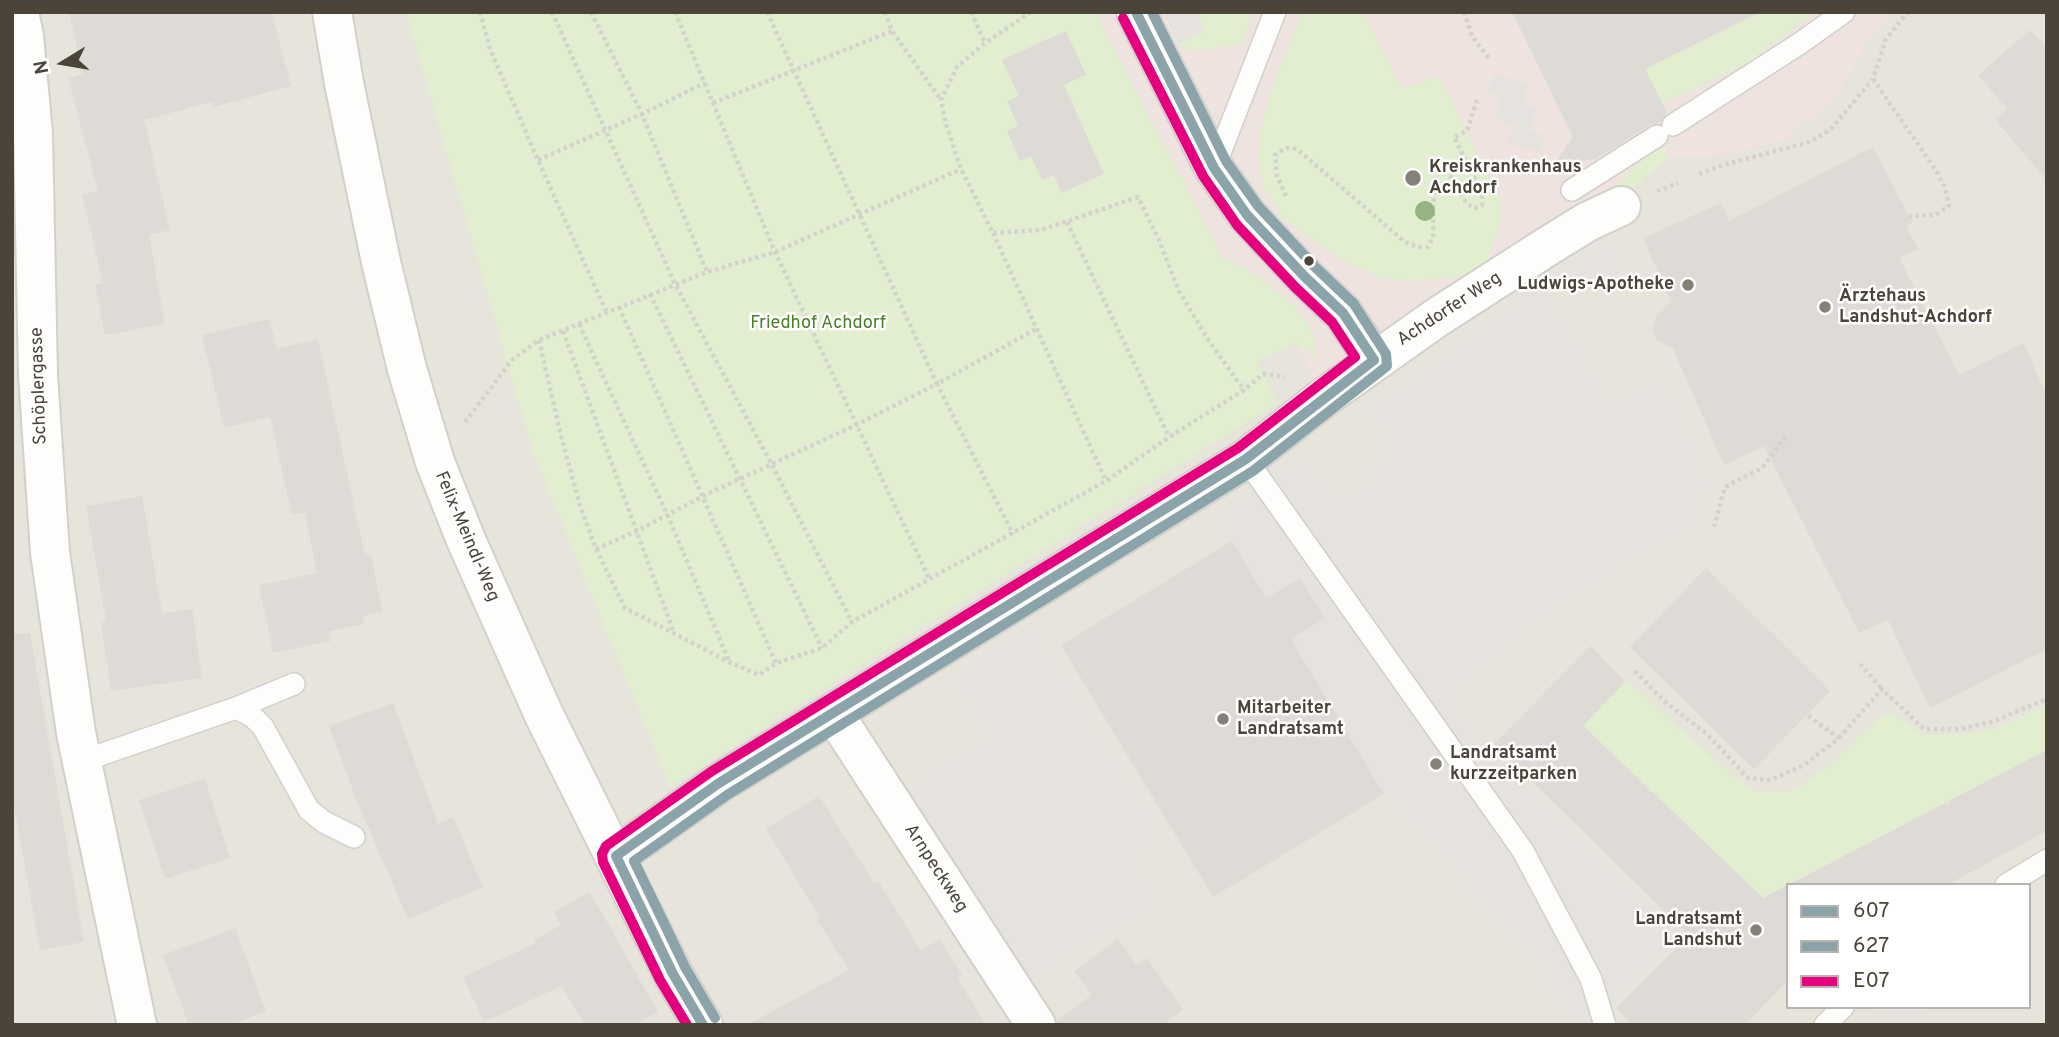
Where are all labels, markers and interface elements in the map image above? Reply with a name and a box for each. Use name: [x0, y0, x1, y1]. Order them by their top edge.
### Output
north arrow: [28, 28, 98, 98]
text: N: [29, 58, 55, 76]
place label: Kreiskrankenhaus Achdorf: [1429, 157, 1582, 200]
marker: Kreiskrankenhaus Achdorf: [1403, 168, 1423, 188]
unlabelled marker: [1302, 254, 1316, 268]
street label: Achdorfer Weg: [1394, 268, 1506, 352]
place label: Ludwigs-Apotheke: [1517, 274, 1674, 296]
marker: Ludwigs-Apotheke: [1680, 277, 1696, 293]
place label: Ärztehaus Landshut-Achdorf: [1839, 286, 1992, 328]
marker: Ärztehaus Landshut-Achdorf: [1817, 299, 1833, 315]
park label: Friedhof Achdorf: [750, 313, 886, 335]
street label: Schöplergasse: [27, 327, 53, 445]
street label: Felix-Meindl-Weg: [429, 469, 503, 605]
place label: Mitarbeiter Landratsamt: [1237, 698, 1344, 740]
marker: Mitarbeiter Landratsamt: [1215, 711, 1231, 727]
place label: Landratsamt kurzzeitparken: [1450, 743, 1577, 786]
marker: Landratsamt kurzzeitparken: [1428, 756, 1444, 772]
street label: Arnpeckweg: [898, 821, 972, 917]
legend: [1786, 883, 2031, 1009]
text: 607: [1853, 898, 1889, 925]
place label: Landratsamt Landshut: [1635, 909, 1742, 951]
marker: Landratsamt Landshut: [1748, 922, 1764, 938]
text: 627: [1853, 933, 1889, 960]
text: E07: [1853, 968, 1889, 995]

